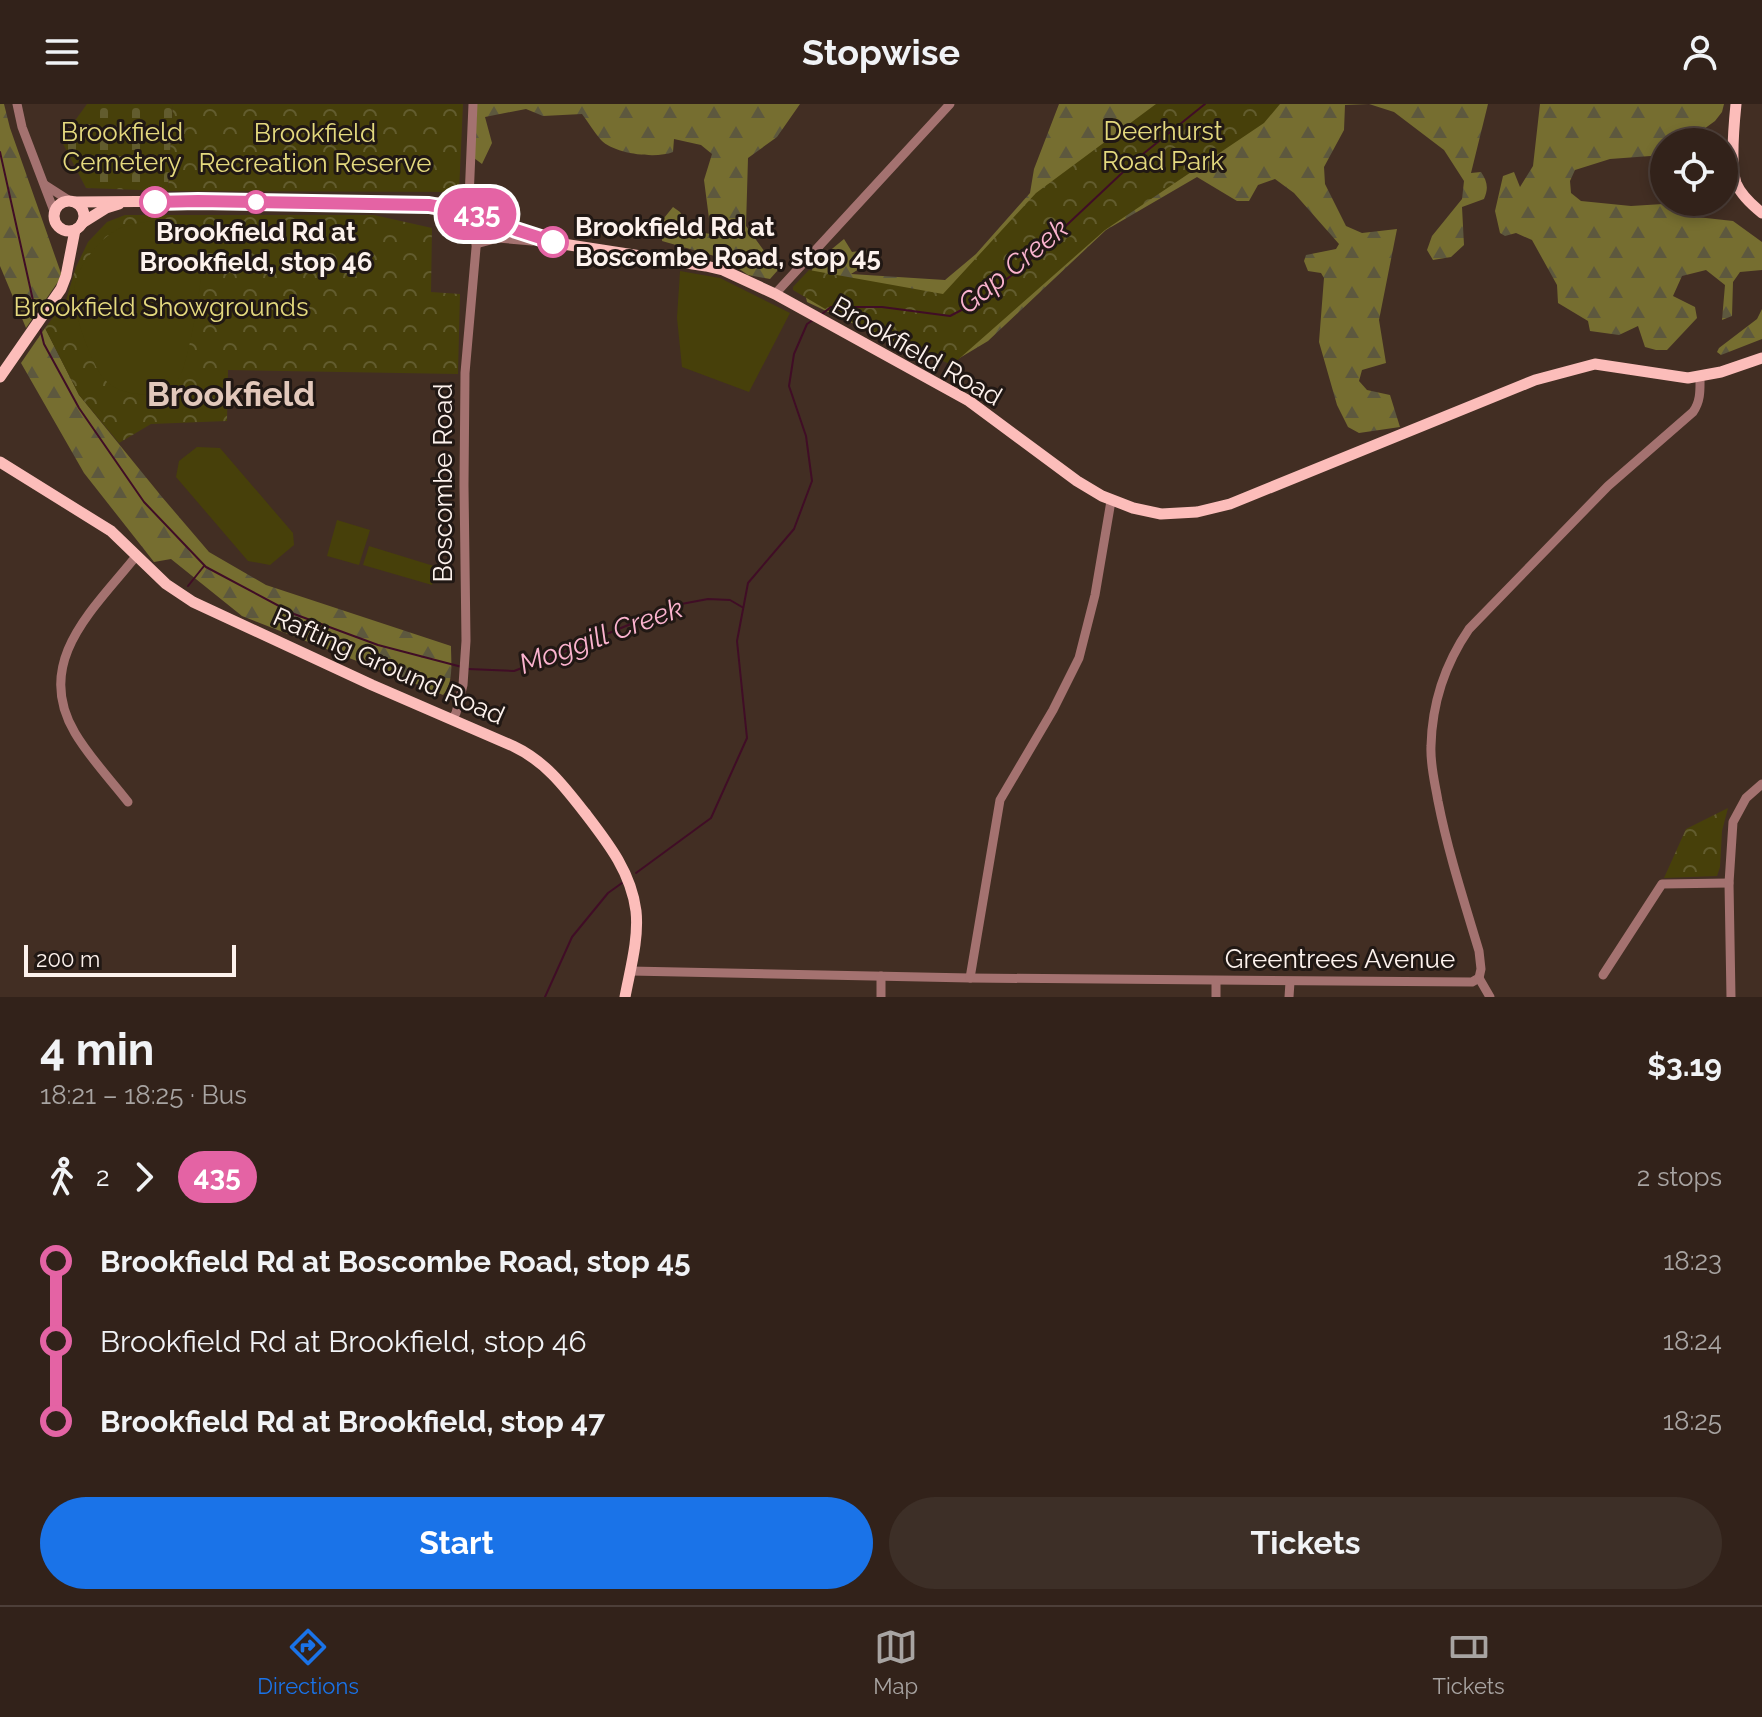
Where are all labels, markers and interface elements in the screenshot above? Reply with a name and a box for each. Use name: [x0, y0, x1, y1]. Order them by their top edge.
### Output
icon: menu: [40, 30, 84, 74]
icon: person: [1678, 30, 1722, 74]
text: Stopwise: [802, 31, 960, 73]
park label: Deerhurst Road Park: [1102, 116, 1224, 176]
park label: Brookfield Cemetery: [61, 117, 183, 177]
park label: Brookfield Recreation Reserve: [198, 118, 432, 178]
map controls: [1650, 128, 1738, 216]
button: locate: [1650, 128, 1738, 216]
unlabelled marker: [140, 187, 170, 217]
line badge: 435: [431, 188, 523, 240]
marker: Brookfield Rd at Brookfield, stop 46: [245, 191, 267, 213]
text: 435: [453, 197, 501, 230]
place label: Brookfield Rd at Boscombe Road, stop 45: [575, 212, 881, 272]
water label: Gap Creek: [951, 212, 1075, 320]
place label: Brookfield Rd at Brookfield, stop 46: [140, 217, 372, 277]
marker: Brookfield Rd at Boscombe Road, stop 45: [538, 227, 568, 257]
street label: Brookfield Road: [827, 290, 1007, 412]
park label: Brookfield Showgrounds: [13, 292, 309, 322]
district label: Brookfield: [147, 374, 315, 414]
street label: Boscombe Road: [428, 383, 458, 583]
water label: Moggill Creek: [515, 591, 687, 681]
street label: Rafting Ground Road: [269, 601, 509, 731]
scale bar: [24, 941, 236, 977]
street label: Greentrees Avenue: [1225, 944, 1455, 974]
text: 200 m: [36, 946, 100, 972]
text: 4 min: [40, 1024, 154, 1075]
text: $3.19: [1647, 1048, 1722, 1083]
text: 18:21 – 18:25 · Bus: [40, 1080, 247, 1110]
icon: walk: [40, 1155, 84, 1199]
icon: forward: [122, 1155, 166, 1199]
text: 435: [194, 1160, 241, 1193]
text: 2: [96, 1162, 110, 1192]
text: 2 stops: [1637, 1162, 1722, 1192]
text: Brookfield Rd at Boscombe Road, stop 45: [100, 1244, 691, 1279]
text: 18:23: [1663, 1246, 1722, 1276]
text: Brookfield Rd at Brookfield, stop 46: [100, 1324, 587, 1359]
text: 18:24: [1663, 1326, 1722, 1356]
text: Brookfield Rd at Brookfield, stop 47: [100, 1404, 605, 1439]
text: 18:25: [1663, 1406, 1722, 1436]
button: Start: [40, 1497, 873, 1589]
button: Tickets: [889, 1497, 1722, 1589]
tab: Directions: [257, 1625, 359, 1699]
tab: Map: [873, 1625, 918, 1699]
tab: Tickets: [1433, 1625, 1505, 1699]

